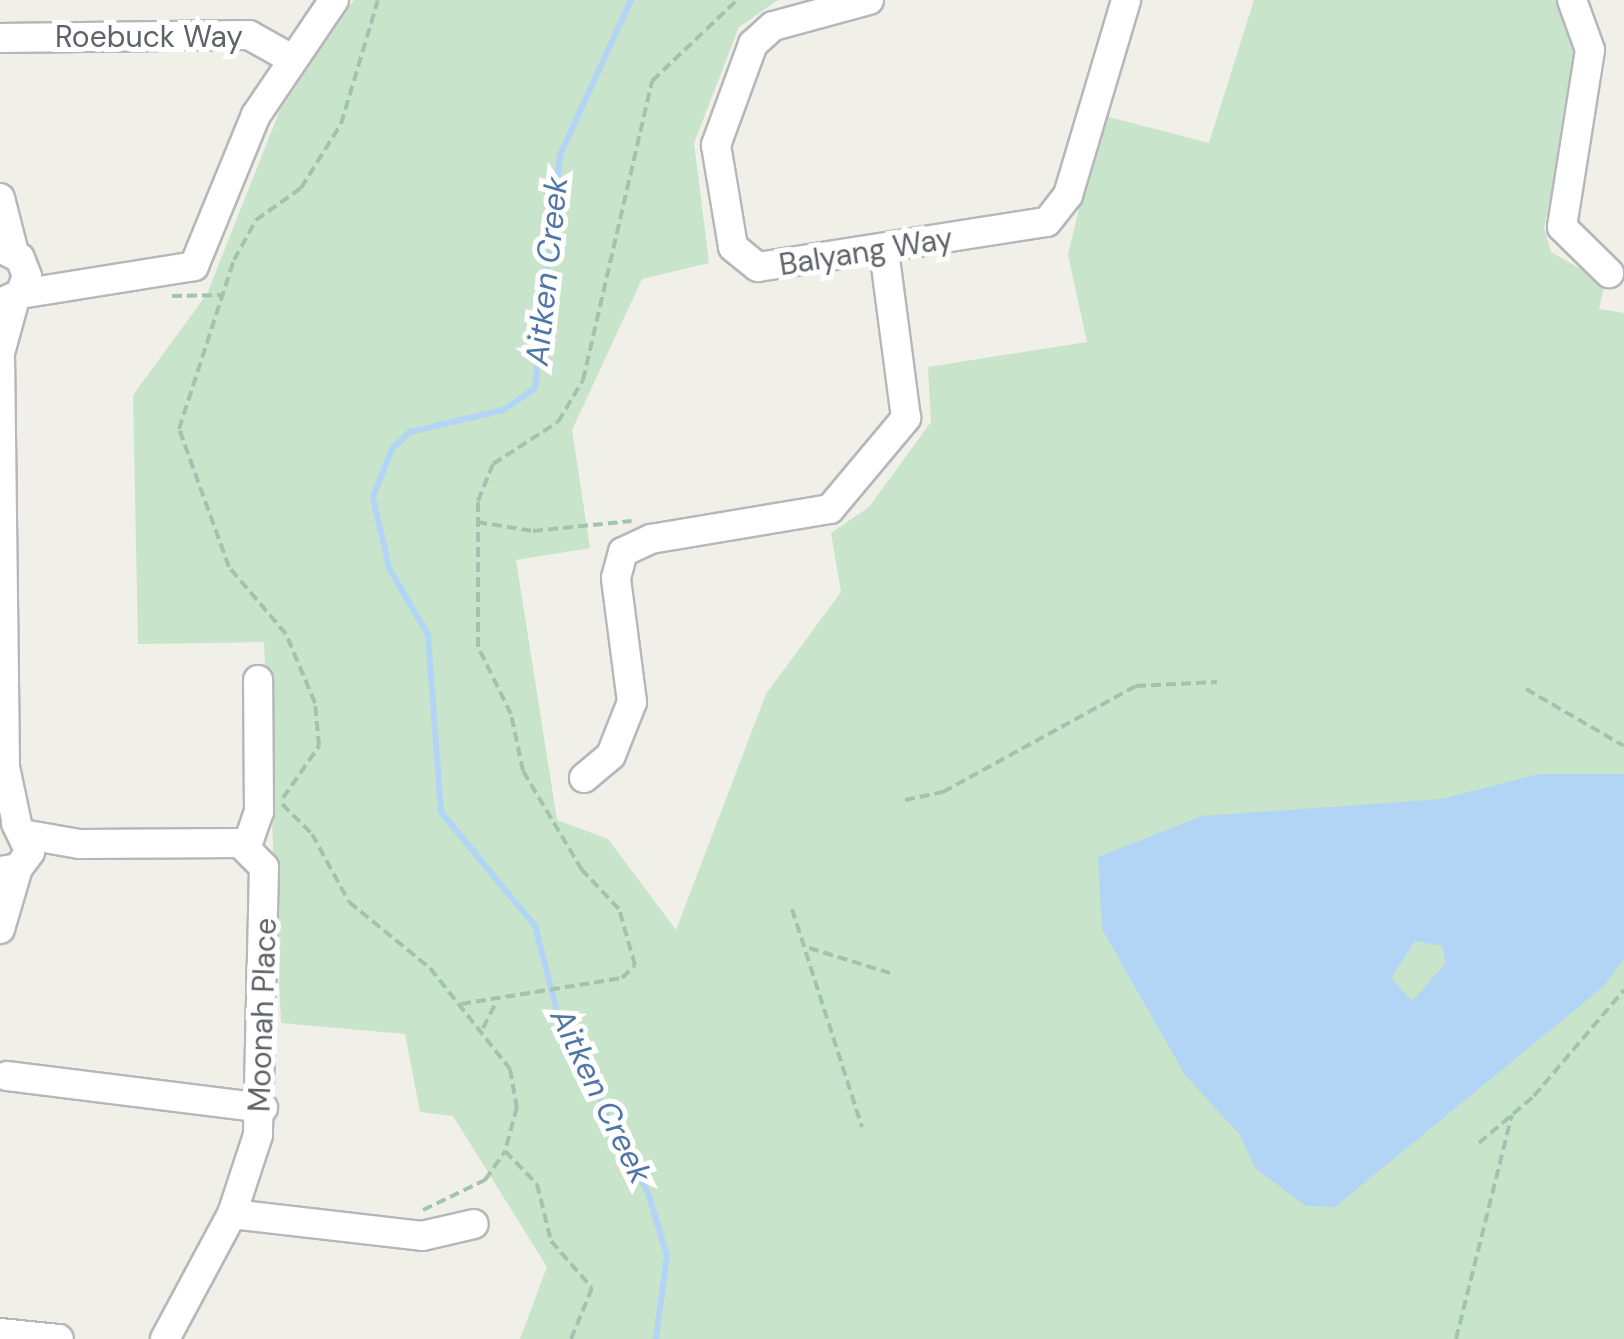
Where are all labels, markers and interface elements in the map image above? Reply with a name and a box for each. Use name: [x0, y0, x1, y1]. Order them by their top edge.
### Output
street label: Roebuck Way: [55, 19, 243, 55]
water label: Aitken Creek: [518, 175, 576, 367]
street label: Balyang Way: [777, 221, 955, 283]
street label: Moonah Place: [242, 917, 284, 1113]
water label: Aitken Creek: [542, 1002, 660, 1190]

